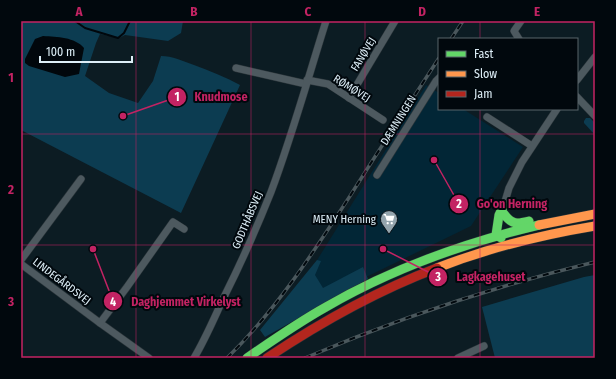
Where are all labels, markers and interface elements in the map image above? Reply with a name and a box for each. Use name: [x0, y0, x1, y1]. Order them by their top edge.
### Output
text: A: [74, 4, 83, 19]
text: B: [190, 4, 198, 19]
text: C: [305, 4, 312, 19]
text: D: [418, 4, 426, 19]
text: E: [534, 4, 540, 19]
street label: FANØVEJ: [348, 35, 379, 74]
scale bar: [40, 38, 132, 64]
legend: [438, 38, 578, 110]
text: 100 m: [46, 45, 75, 59]
text: Fast: [474, 47, 493, 61]
text: Slow: [474, 67, 497, 81]
text: 1: [8, 70, 14, 85]
street label: RØMØVEJ: [331, 72, 373, 105]
callout: Knudmose: [167, 85, 256, 109]
text: Jam: [474, 87, 492, 101]
text: 1: [174, 90, 180, 104]
text: Knudmose: [195, 90, 247, 104]
street label: DÆMNINGEN: [378, 93, 419, 148]
text: 2: [7, 182, 14, 197]
street label: GODTHÅBSVEJ: [229, 189, 265, 251]
callout: Go'on Herning: [449, 192, 555, 216]
text: 2: [455, 197, 462, 211]
text: Go'on Herning: [477, 197, 547, 211]
supermarket icon: MENY Herning: [379, 209, 399, 234]
place label: MENY Herning: [313, 213, 377, 226]
street label: LINDEGÅRDSVEJ: [30, 255, 94, 307]
callout: Lagkagehuset: [428, 265, 533, 289]
text: 3: [434, 270, 441, 284]
text: Lagkagehuset: [457, 270, 526, 284]
callout: Daghjemmet Virkelyst: [103, 289, 248, 313]
text: 3: [7, 294, 14, 309]
text: 4: [110, 295, 116, 309]
text: Daghjemmet Virkelyst: [131, 295, 242, 309]

